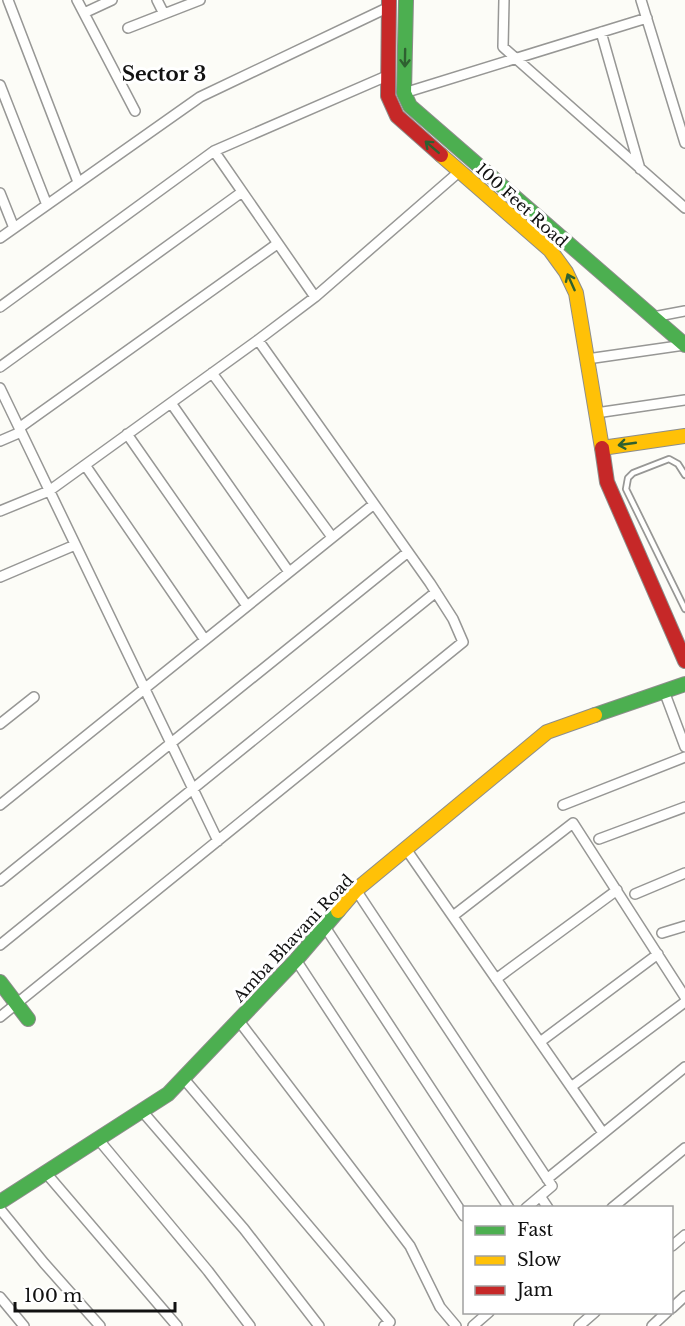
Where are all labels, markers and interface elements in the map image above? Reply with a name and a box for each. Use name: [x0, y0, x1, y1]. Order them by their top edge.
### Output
one-way arrow: [399, 48, 411, 68]
district label: Sector 3: [122, 62, 206, 86]
one-way arrow: [425, 140, 440, 154]
street label: 100 Feet Road: [472, 159, 572, 251]
one-way arrow: [565, 273, 576, 291]
one-way arrow: [618, 439, 637, 450]
street label: Amba Bhavani Road: [228, 870, 357, 1007]
legend: [463, 1206, 673, 1314]
text: Fast: [517, 1219, 554, 1241]
text: Slow: [517, 1249, 562, 1271]
scale bar: [15, 1275, 176, 1313]
text: Jam: [515, 1279, 553, 1301]
text: 100 m: [24, 1285, 82, 1307]

